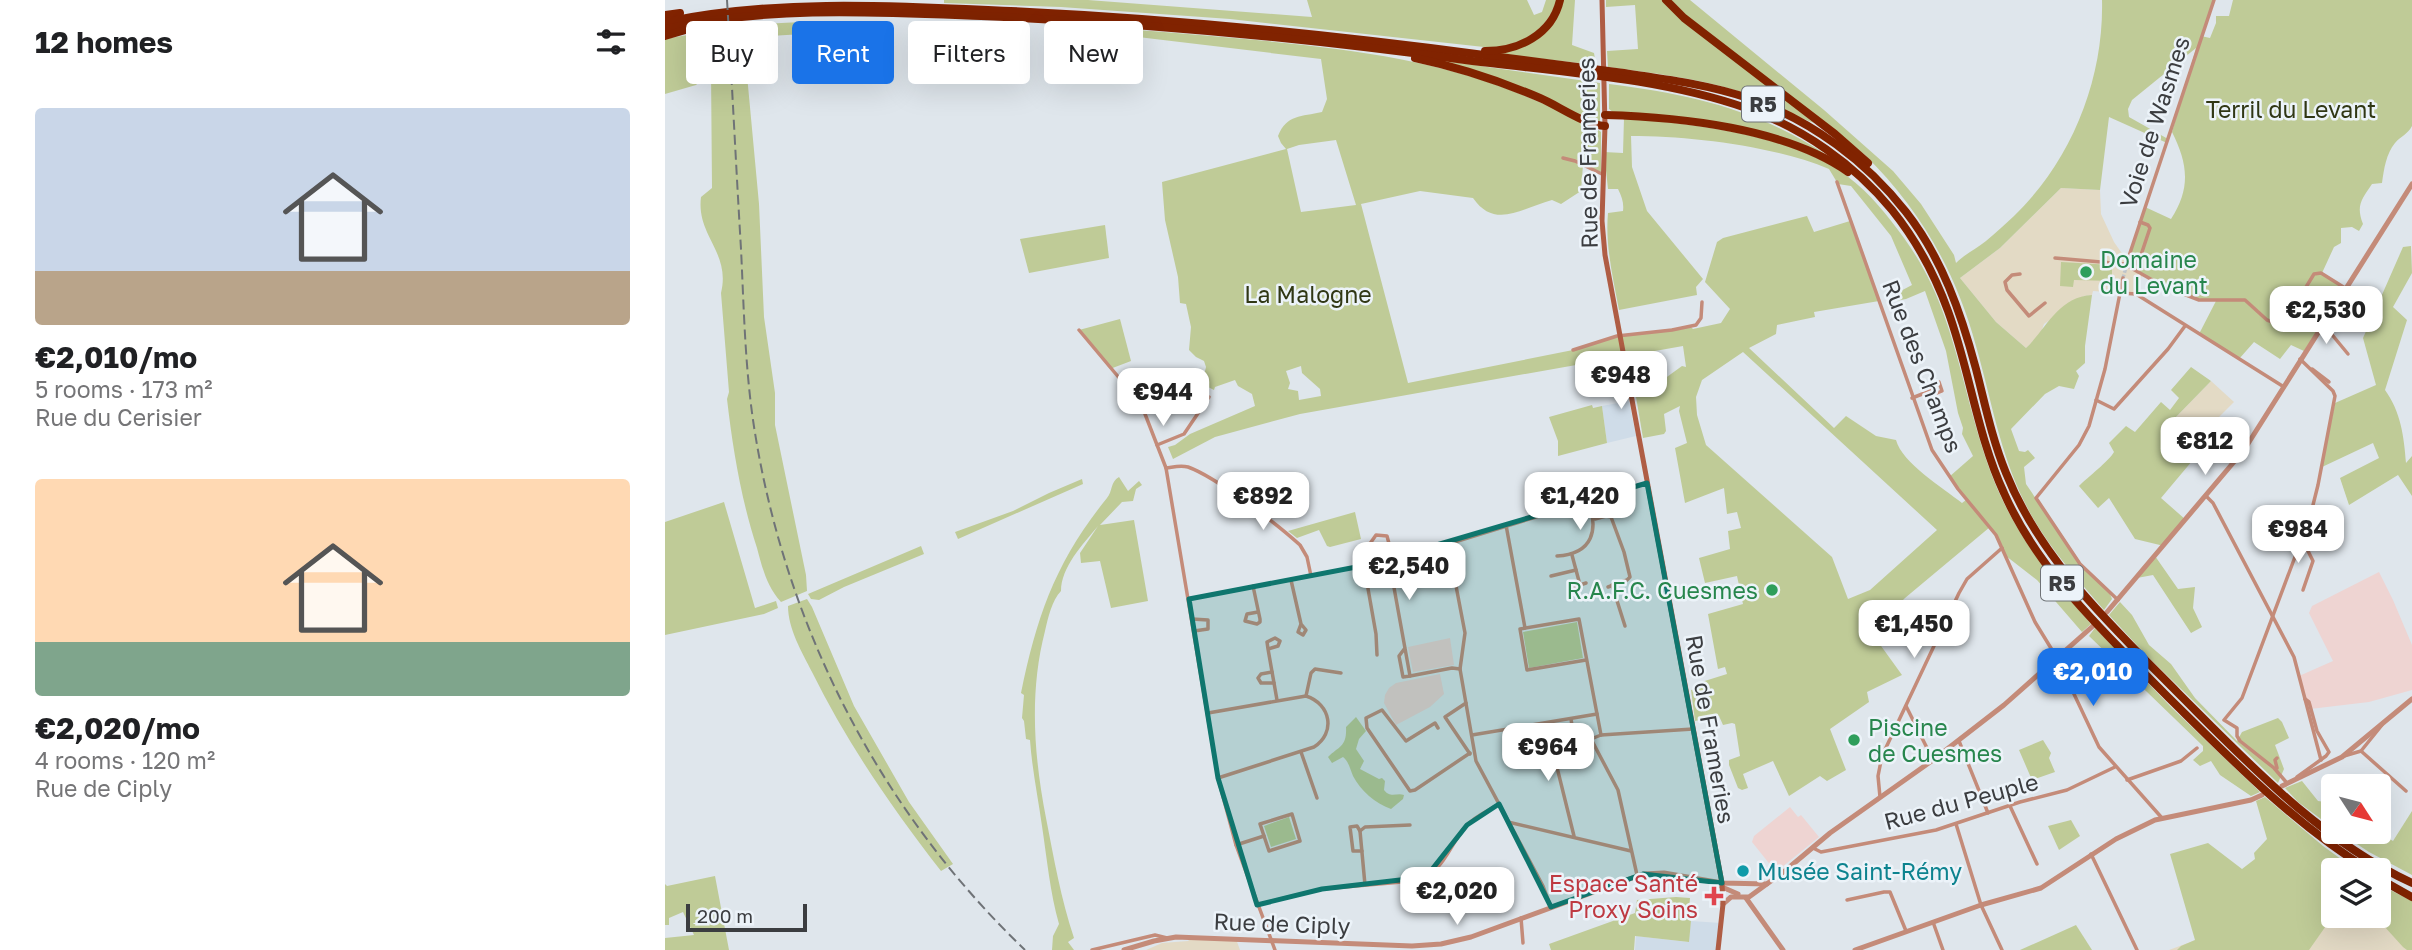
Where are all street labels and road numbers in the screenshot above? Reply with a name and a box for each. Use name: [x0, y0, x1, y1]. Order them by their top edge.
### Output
street label: Voie de Wasmes: [2113, 33, 2195, 211]
street label: Rue de Frameries: [1571, 57, 1603, 249]
road number: R5: [1742, 86, 1784, 122]
street label: Rue des Champs: [1877, 276, 1969, 456]
road number: R5: [2041, 566, 2083, 600]
street label: Rue de Frameries: [1681, 632, 1741, 826]
street label: Rue du Peuple: [1881, 767, 2041, 835]
street label: Rue de Ciply: [1213, 907, 1351, 939]

